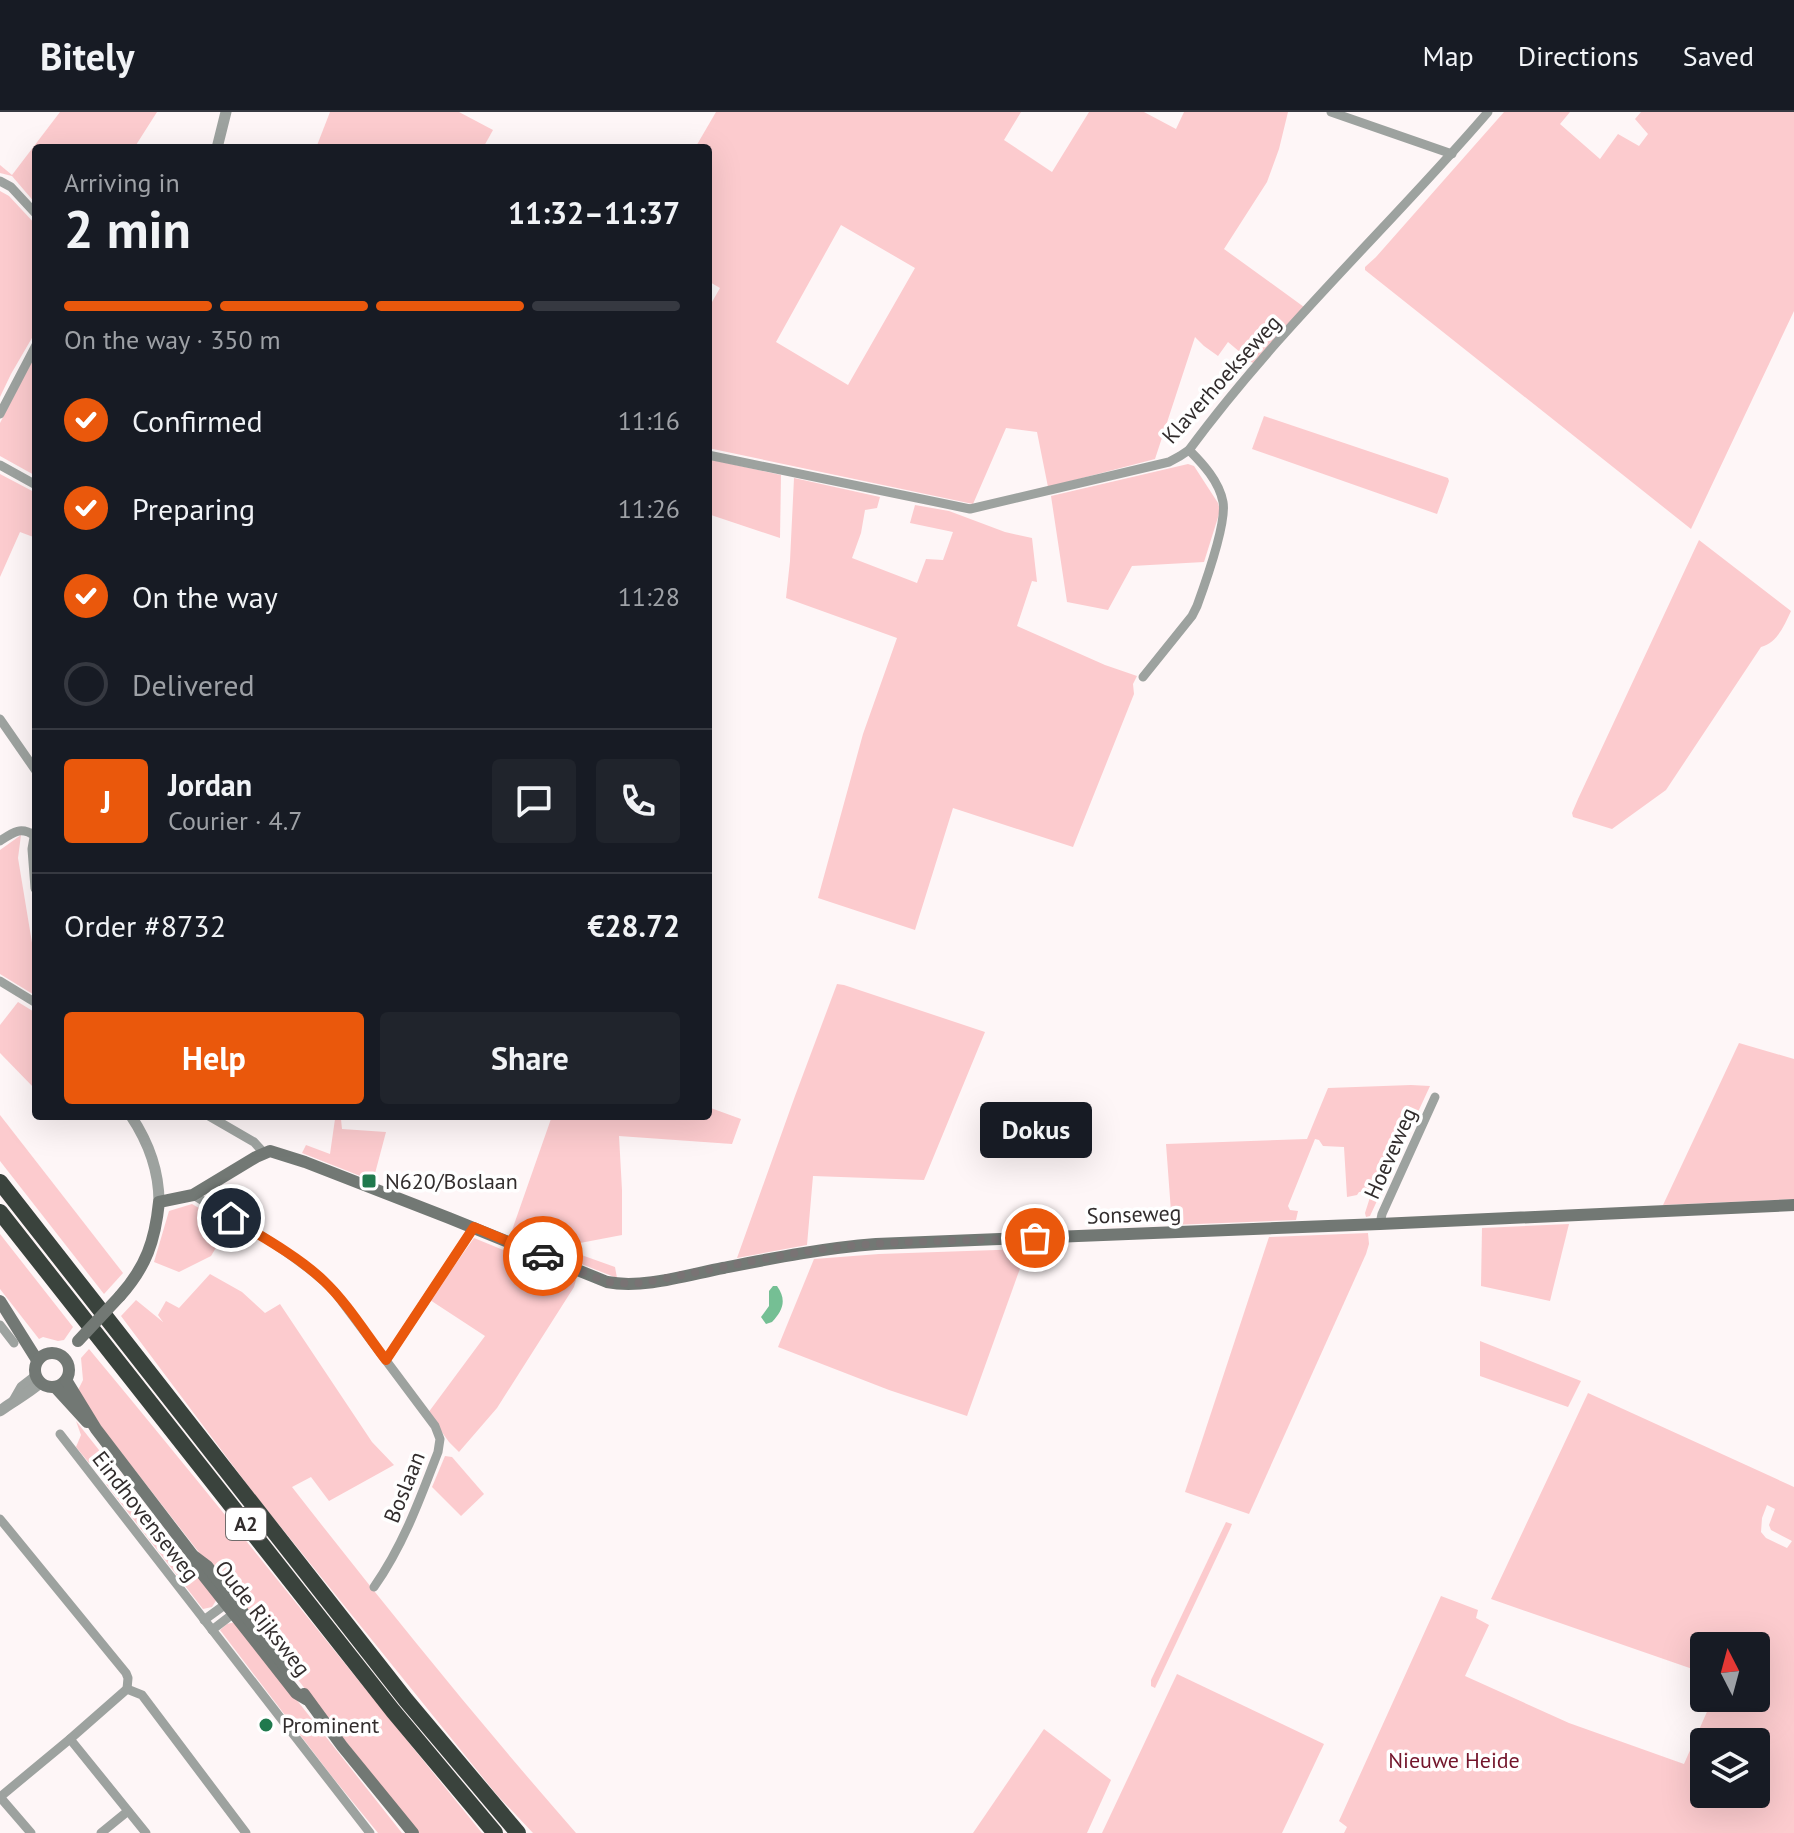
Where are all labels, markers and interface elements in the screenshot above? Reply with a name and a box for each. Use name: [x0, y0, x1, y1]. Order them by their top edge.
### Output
text: Bitely: [40, 31, 134, 80]
text: Map: [1423, 37, 1474, 74]
text: Directions: [1518, 37, 1639, 74]
text: Saved: [1683, 37, 1754, 74]
text: Arriving in: [64, 166, 180, 199]
text: 11:32–11:37: [508, 193, 680, 232]
text: 2 min: [64, 195, 191, 262]
street label: Klaverhoekseweg: [1156, 309, 1286, 449]
text: On the way · 350 m: [64, 323, 281, 356]
icon: check: [64, 398, 108, 442]
text: Confirmed: [132, 401, 263, 440]
text: 11:16: [618, 404, 680, 437]
icon: check: [64, 486, 108, 530]
text: Preparing: [132, 489, 255, 528]
text: 11:26: [618, 492, 680, 525]
icon: check: [64, 574, 108, 618]
text: On the way: [132, 577, 278, 616]
text: 11:28: [618, 580, 680, 613]
text: Delivered: [132, 665, 255, 704]
button: chat: [492, 759, 576, 843]
button: phone: [596, 759, 680, 843]
text: Jordan: [168, 765, 252, 804]
text: J: [101, 782, 111, 821]
text: Courier · 4.7: [168, 804, 302, 837]
text: Order #8732: [64, 906, 226, 945]
text: €28.72: [588, 906, 680, 945]
button: Help: [64, 1012, 364, 1104]
button: Share: [380, 1012, 680, 1104]
callout: Dokus: [979, 1102, 1091, 1158]
street label: Hoeveweg: [1357, 1103, 1423, 1203]
text: Dokus: [1002, 1113, 1070, 1146]
place label: N620/Boslaan: [385, 1167, 518, 1195]
marker: N620/Boslaan: [360, 1172, 378, 1190]
pin: [197, 1184, 265, 1252]
icon: home: [209, 1196, 253, 1240]
street label: Sonseweg: [1086, 1198, 1182, 1230]
pin: [1001, 1204, 1069, 1272]
courier: [503, 1216, 583, 1296]
icon: bag: [1013, 1216, 1057, 1260]
icon: car: [521, 1234, 565, 1278]
street label: Eindhovenseweg: [86, 1445, 206, 1587]
street label: Boslaan: [377, 1447, 431, 1527]
road number: A2: [226, 1508, 266, 1540]
street label: Oude Rijksweg: [209, 1555, 317, 1681]
north arrow: [1690, 1632, 1770, 1712]
map controls: [1690, 1632, 1770, 1808]
place label: Prominent: [282, 1711, 380, 1739]
marker: Prominent: [257, 1716, 275, 1734]
button: layers: [1690, 1728, 1770, 1808]
park label: Nieuwe Heide: [1388, 1746, 1520, 1774]

